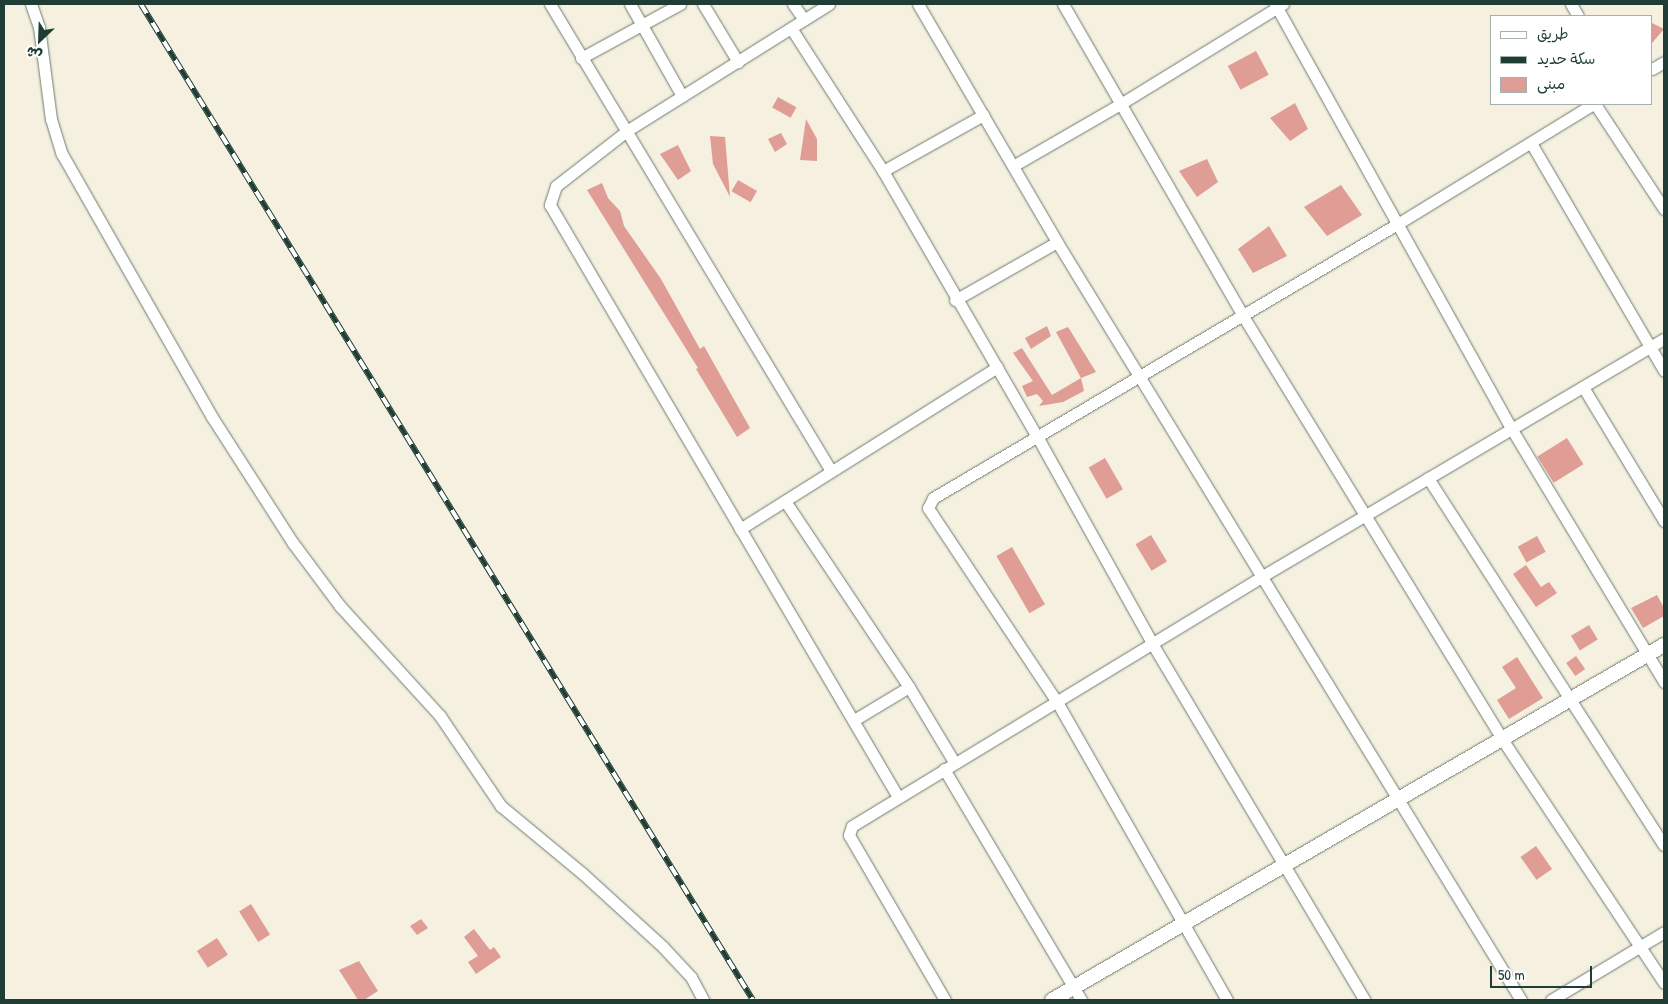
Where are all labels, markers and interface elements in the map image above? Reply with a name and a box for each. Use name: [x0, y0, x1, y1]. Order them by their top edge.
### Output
north arrow: [15, 15, 65, 65]
legend: [1490, 15, 1653, 105]
text: طريق: [1537, 23, 1569, 44]
text: ش: [23, 42, 45, 66]
text: سكة حديد: [1537, 48, 1595, 69]
text: مبنى: [1537, 73, 1565, 94]
scale bar: [1493, 956, 1596, 988]
text: 50 m: [1498, 964, 1525, 985]

